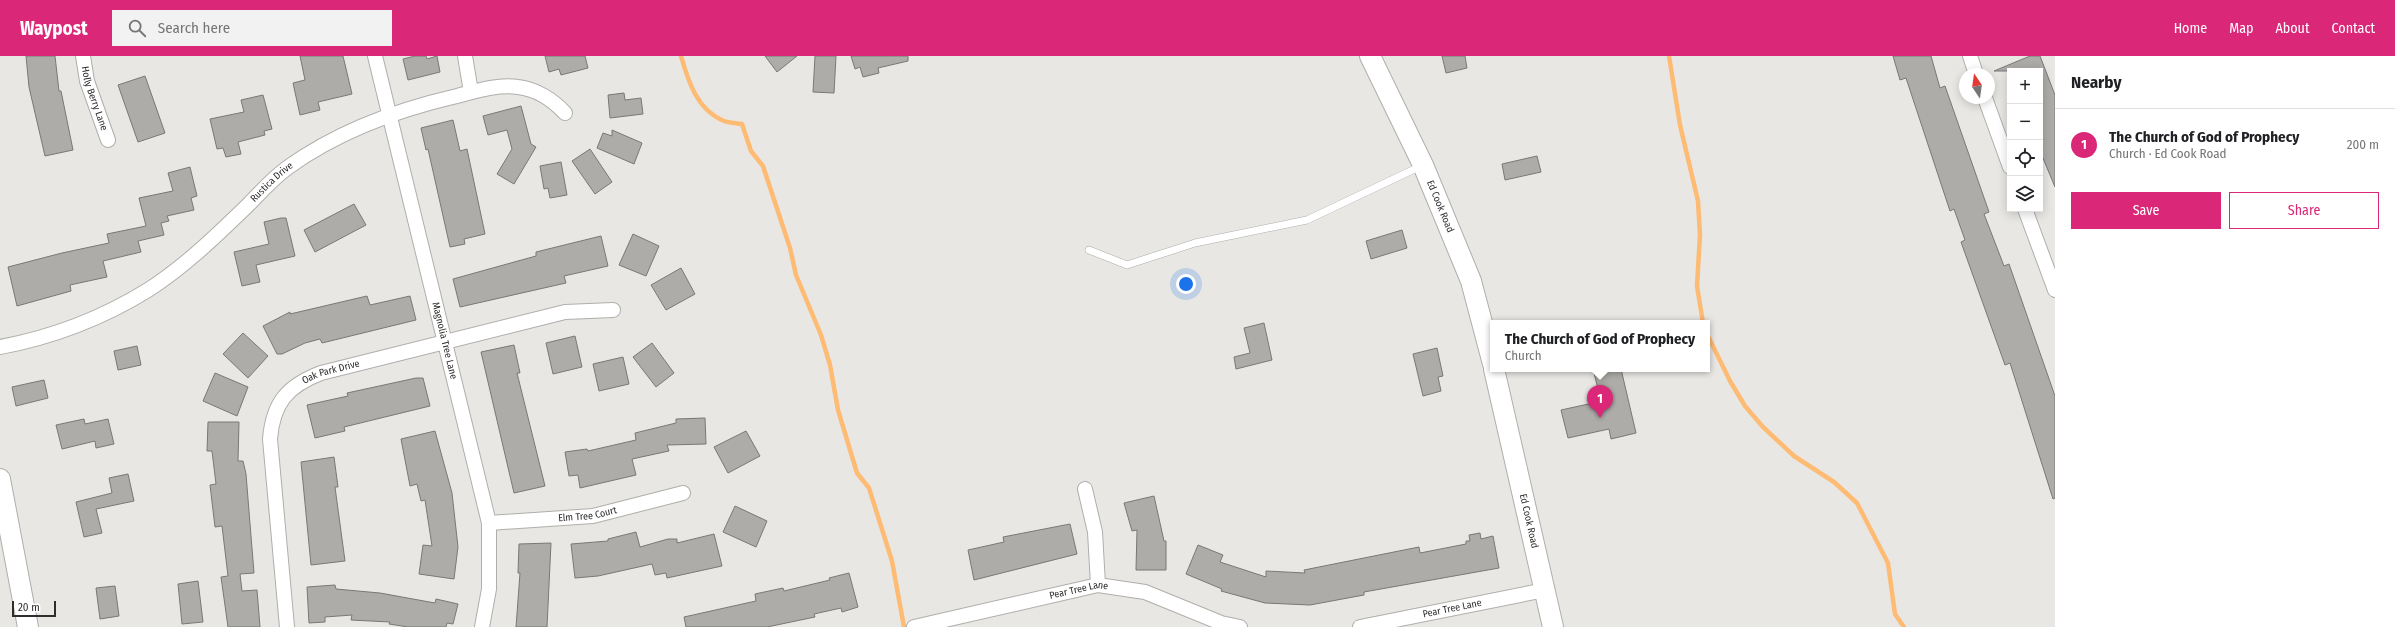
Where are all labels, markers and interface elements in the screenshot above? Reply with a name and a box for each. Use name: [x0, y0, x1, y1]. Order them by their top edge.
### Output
search box: [112, 10, 392, 46]
text: Waypost: [20, 17, 88, 40]
icon: search: [126, 17, 148, 39]
text: Search here: [158, 19, 230, 37]
text: Home: [2174, 20, 2207, 37]
text: Map: [2229, 20, 2253, 37]
text: About: [2275, 20, 2310, 37]
text: Contact: [2332, 20, 2375, 37]
street label: Holly Berry Lane: [79, 65, 110, 132]
north arrow: [1959, 68, 1995, 104]
map controls: [2007, 68, 2043, 212]
button: +: [2007, 68, 2043, 104]
text: Nearby: [2071, 72, 2122, 93]
button: −: [2007, 104, 2043, 140]
text: The Church of God of Prophecy: [2109, 128, 2299, 146]
text: 1: [2081, 137, 2087, 152]
text: 200 m: [2347, 137, 2379, 152]
button: locate: [2007, 140, 2043, 176]
text: Church · Ed Cook Road: [2109, 146, 2227, 161]
street label: Rustica Drive: [248, 160, 295, 205]
button: layers: [2007, 176, 2043, 212]
street label: Ed Cook Road: [1424, 178, 1456, 234]
button: Save: [2071, 192, 2221, 229]
button: Share: [2229, 192, 2379, 229]
your location: [1176, 274, 1196, 294]
street label: Magnolia Tree Lane: [429, 301, 460, 380]
popup: [1490, 320, 1710, 372]
text: The Church of God of Prophecy: [1505, 330, 1695, 348]
text: Church: [1505, 348, 1542, 363]
street label: Oak Park Drive: [300, 358, 361, 387]
pin: 1: [1587, 385, 1613, 418]
street label: Ed Cook Road: [1517, 493, 1541, 549]
street label: Elm Tree Court: [558, 504, 619, 524]
street label: Pear Tree Lane: [1048, 579, 1109, 602]
street label: Pear Tree Lane: [1422, 597, 1483, 620]
scale bar: [12, 599, 56, 618]
text: 20 m: [18, 601, 40, 614]

